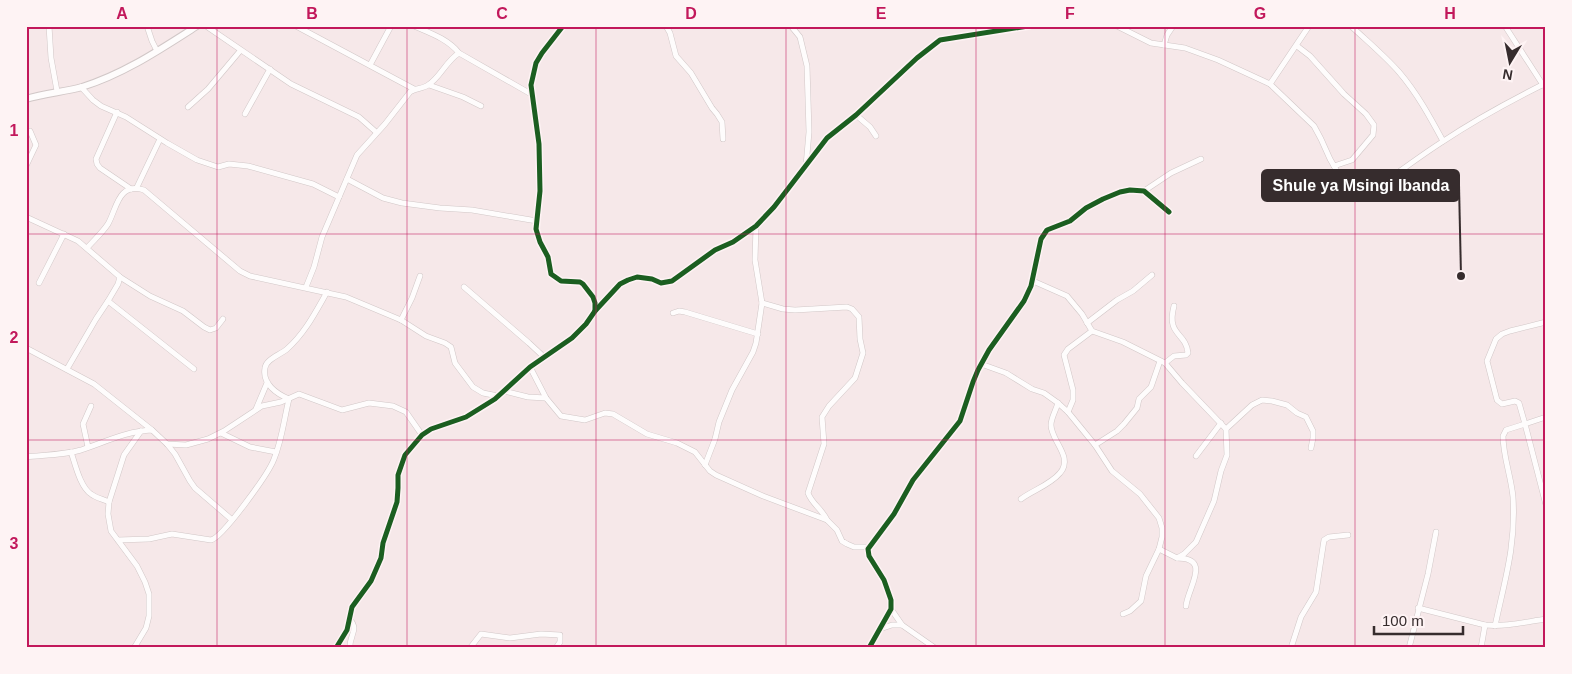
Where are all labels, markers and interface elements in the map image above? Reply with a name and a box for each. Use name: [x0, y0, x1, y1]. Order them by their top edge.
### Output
text: A: [116, 5, 128, 22]
text: B: [306, 5, 318, 22]
text: C: [496, 5, 508, 22]
text: D: [685, 5, 697, 22]
text: E: [876, 5, 887, 22]
text: F: [1065, 5, 1075, 22]
text: G: [1254, 5, 1266, 22]
text: H: [1444, 5, 1456, 22]
north arrow: [1484, 38, 1534, 88]
text: N: [1501, 66, 1514, 84]
text: 1: [10, 122, 19, 139]
callout: Shule ya Msingi Ibanda: [1262, 170, 1459, 201]
text: Shule ya Msingi Ibanda: [1273, 177, 1450, 194]
text: 2: [10, 329, 19, 346]
text: 3: [10, 535, 19, 552]
scale bar: [1374, 604, 1463, 636]
text: 100 m: [1382, 612, 1424, 629]

